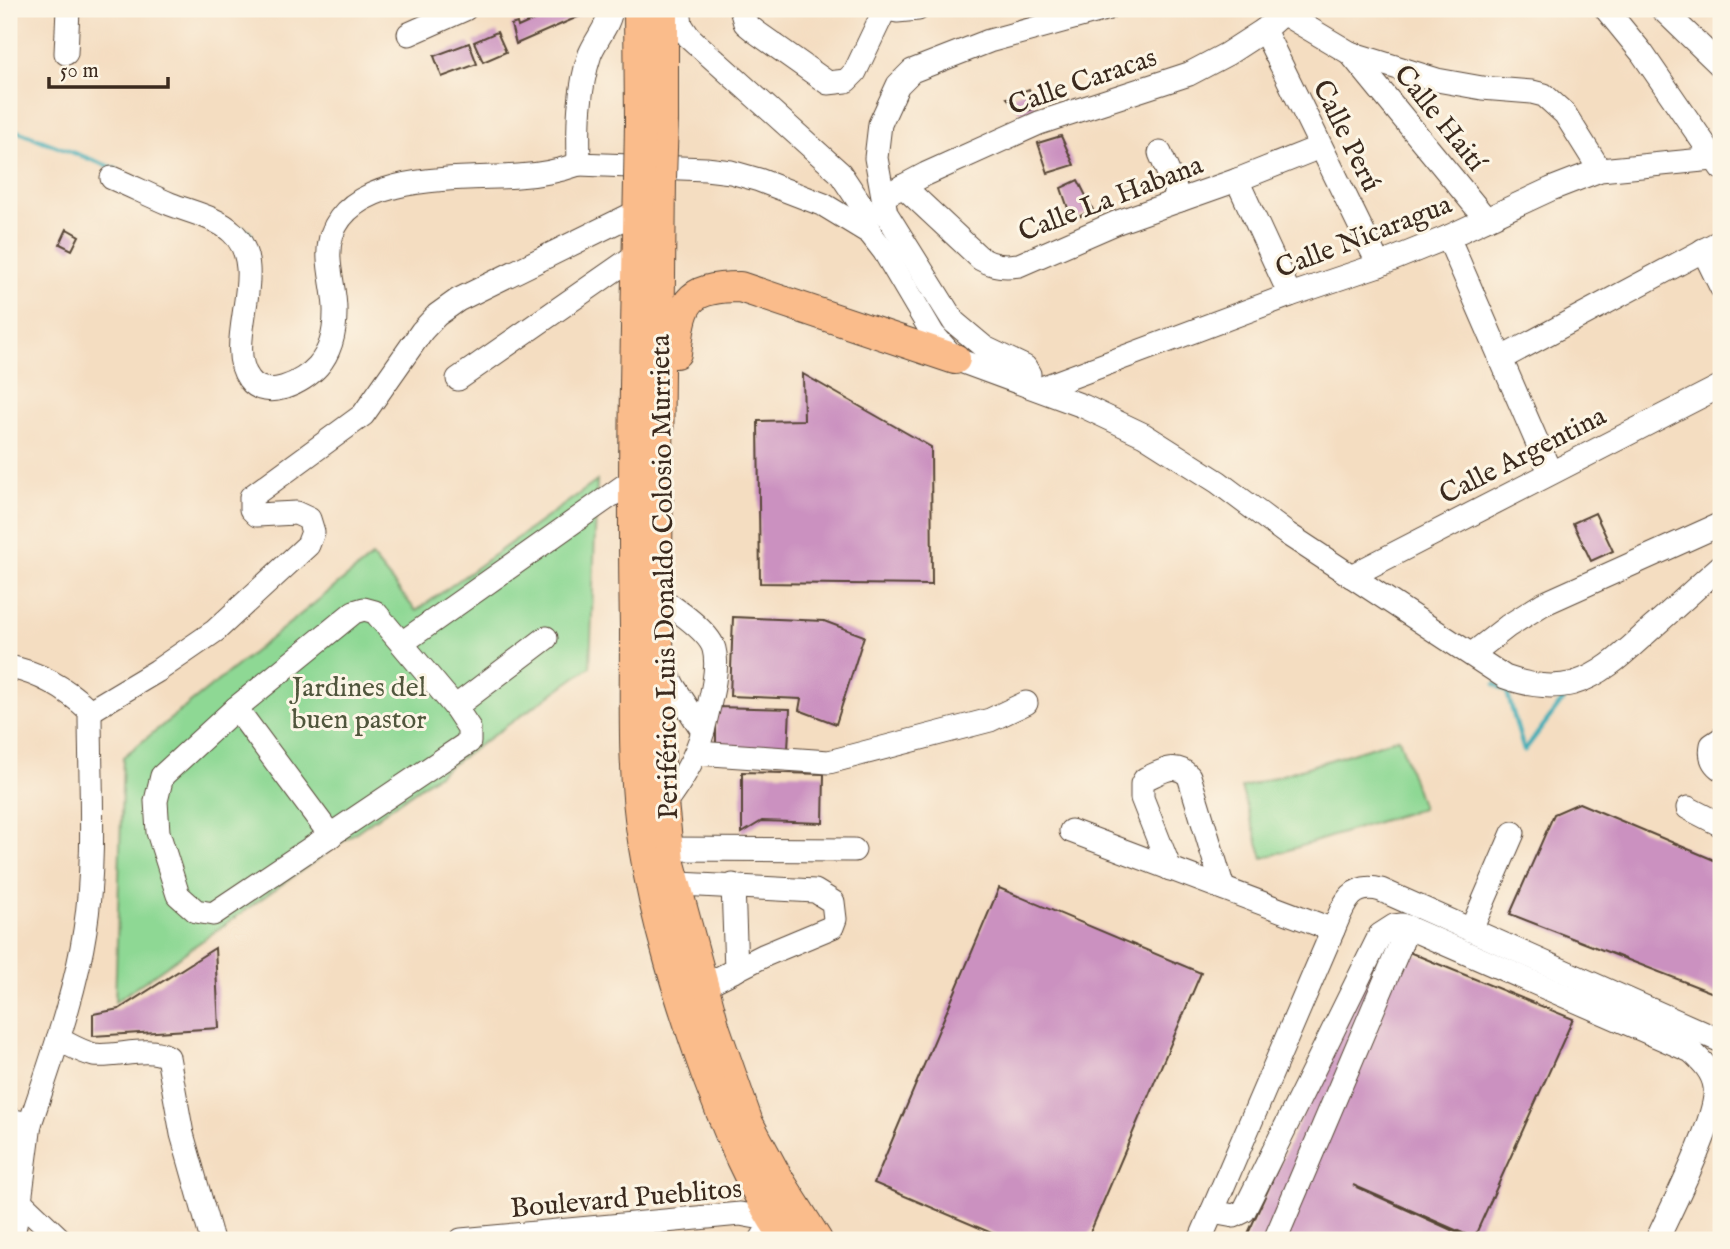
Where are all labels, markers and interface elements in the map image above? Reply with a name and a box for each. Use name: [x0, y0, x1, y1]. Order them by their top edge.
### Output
street label: Calle Caracas: [1004, 41, 1162, 124]
scale bar: [49, 46, 168, 90]
text: 50 m: [60, 58, 99, 85]
street label: Calle Haití: [1386, 58, 1494, 180]
street label: Calle Perú: [1304, 75, 1388, 198]
street label: Calle La Habana: [1014, 148, 1209, 251]
street label: Calle Nicaragua: [1271, 187, 1458, 287]
street label: Periférico Luis Donaldo Colosio Murrieta: [644, 333, 687, 820]
street label: Calle Argentina: [1434, 399, 1613, 513]
park label: Jardines del buen pastor: [289, 671, 427, 738]
street label: Boulevard Pueblitos: [509, 1172, 743, 1227]

